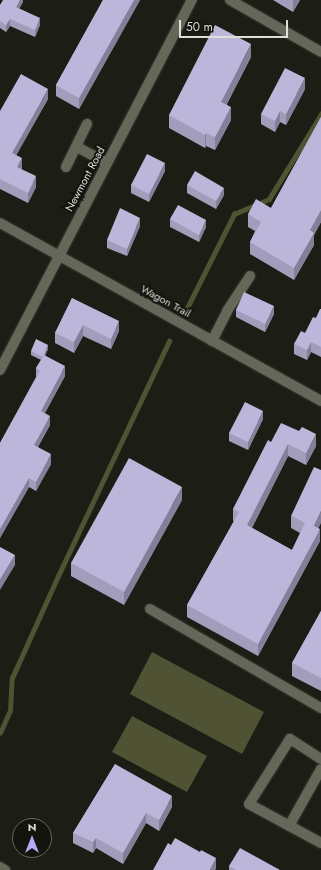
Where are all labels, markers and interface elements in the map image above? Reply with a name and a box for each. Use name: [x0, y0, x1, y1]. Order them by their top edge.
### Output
scale bar: [181, 12, 290, 38]
text: 50 m: [186, 18, 213, 36]
street label: Newmont Road: [62, 144, 108, 214]
street label: Wagon Trail: [139, 282, 193, 320]
north arrow: [12, 818, 52, 858]
text: N: [28, 819, 36, 835]

